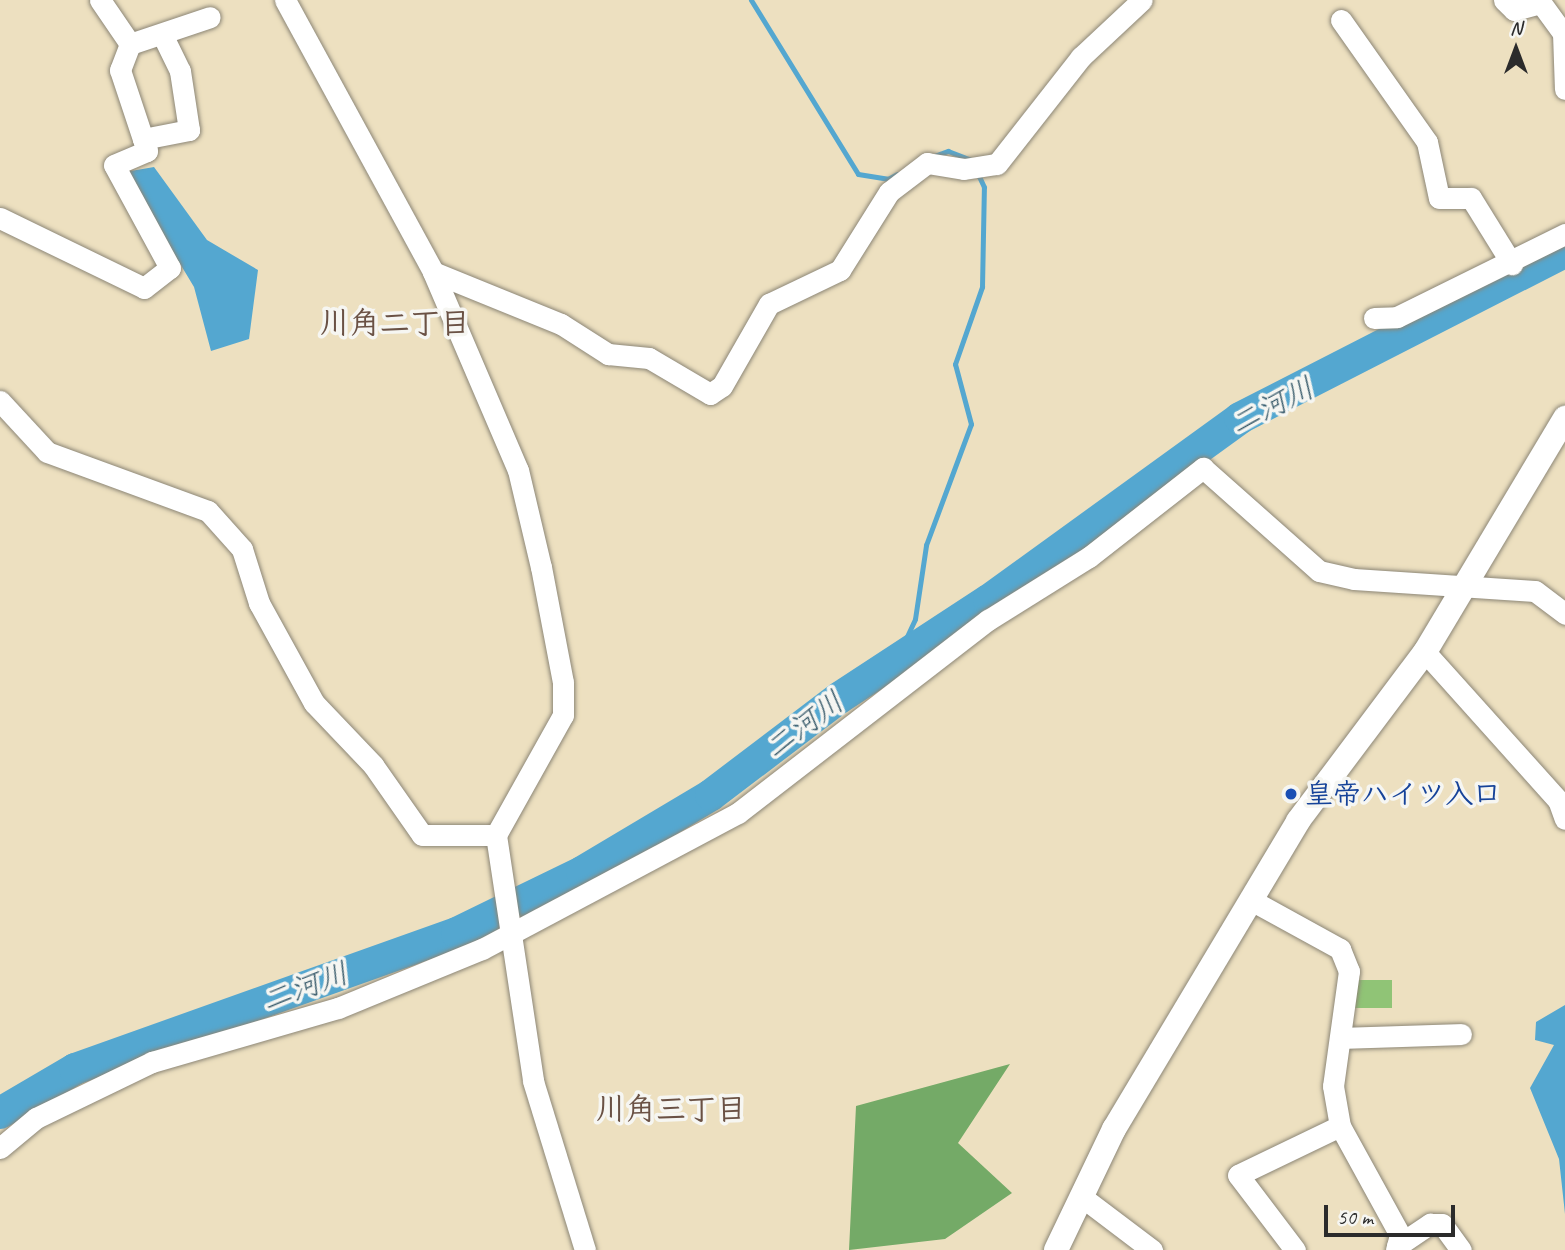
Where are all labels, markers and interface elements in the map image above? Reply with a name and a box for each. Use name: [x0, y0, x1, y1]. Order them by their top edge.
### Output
north arrow: [1481, 14, 1551, 84]
text: N: [1510, 16, 1522, 40]
district label: 川角二丁目: [320, 305, 470, 341]
water label: 二河川: [1224, 370, 1320, 442]
water label: 二河川: [757, 684, 851, 766]
place label: 皇帝ハイツ入口: [1305, 777, 1501, 811]
marker: 皇帝ハイツ入口: [1283, 786, 1299, 802]
water label: 二河川: [257, 955, 353, 1019]
district label: 川角三丁目: [596, 1091, 746, 1127]
scale bar: [1327, 1190, 1458, 1234]
text: 50 m: [1337, 1204, 1373, 1230]

